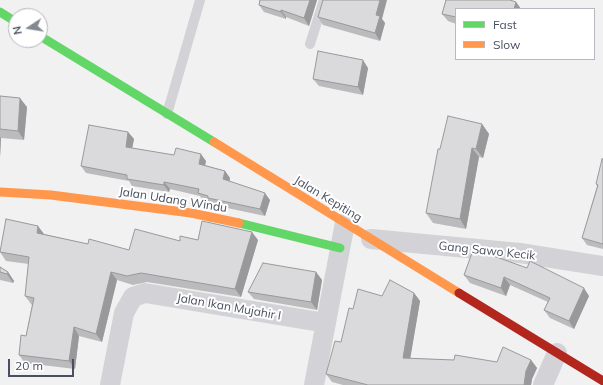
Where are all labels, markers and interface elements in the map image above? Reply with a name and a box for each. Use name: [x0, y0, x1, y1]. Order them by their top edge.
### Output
north arrow: [8, 8, 48, 48]
legend: [455, 8, 595, 60]
text: Fast: [493, 17, 517, 32]
text: N: [10, 25, 25, 36]
text: Slow: [493, 37, 521, 52]
street label: Jalan Kepiting: [291, 173, 365, 225]
street label: Jalan Udang Windu: [118, 184, 228, 216]
street label: Gang Sawo Kecik: [438, 239, 536, 263]
street label: Jalan Ikan Mujahir I: [176, 291, 282, 323]
scale bar: [10, 351, 76, 377]
text: 20 m: [15, 358, 43, 373]

